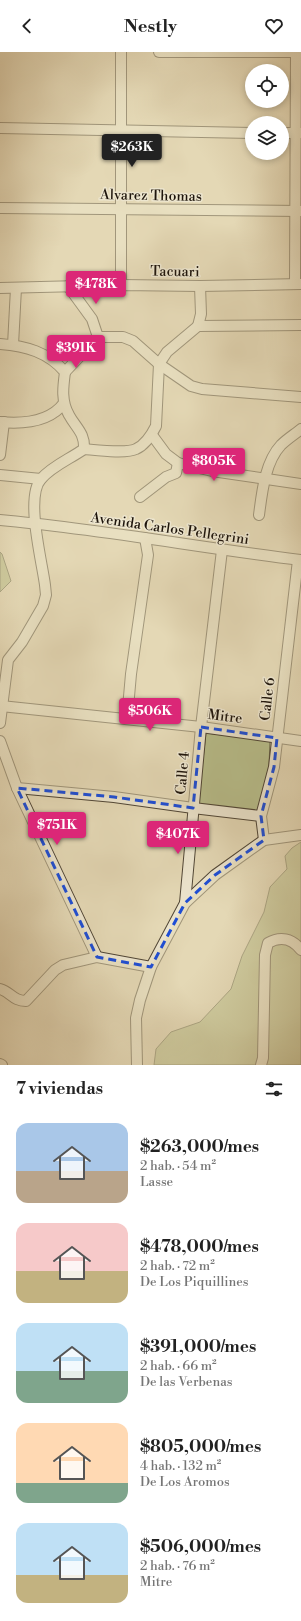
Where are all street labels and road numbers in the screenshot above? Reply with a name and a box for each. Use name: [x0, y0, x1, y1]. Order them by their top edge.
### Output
street label: Alvarez Thomas: [99, 186, 202, 206]
street label: Tacuari: [150, 263, 200, 281]
street label: Avenida Carlos Pellegrini: [88, 509, 251, 549]
street label: Calle 6: [256, 676, 280, 722]
street label: Mitre: [207, 706, 243, 728]
street label: Calle 4: [172, 751, 194, 795]

